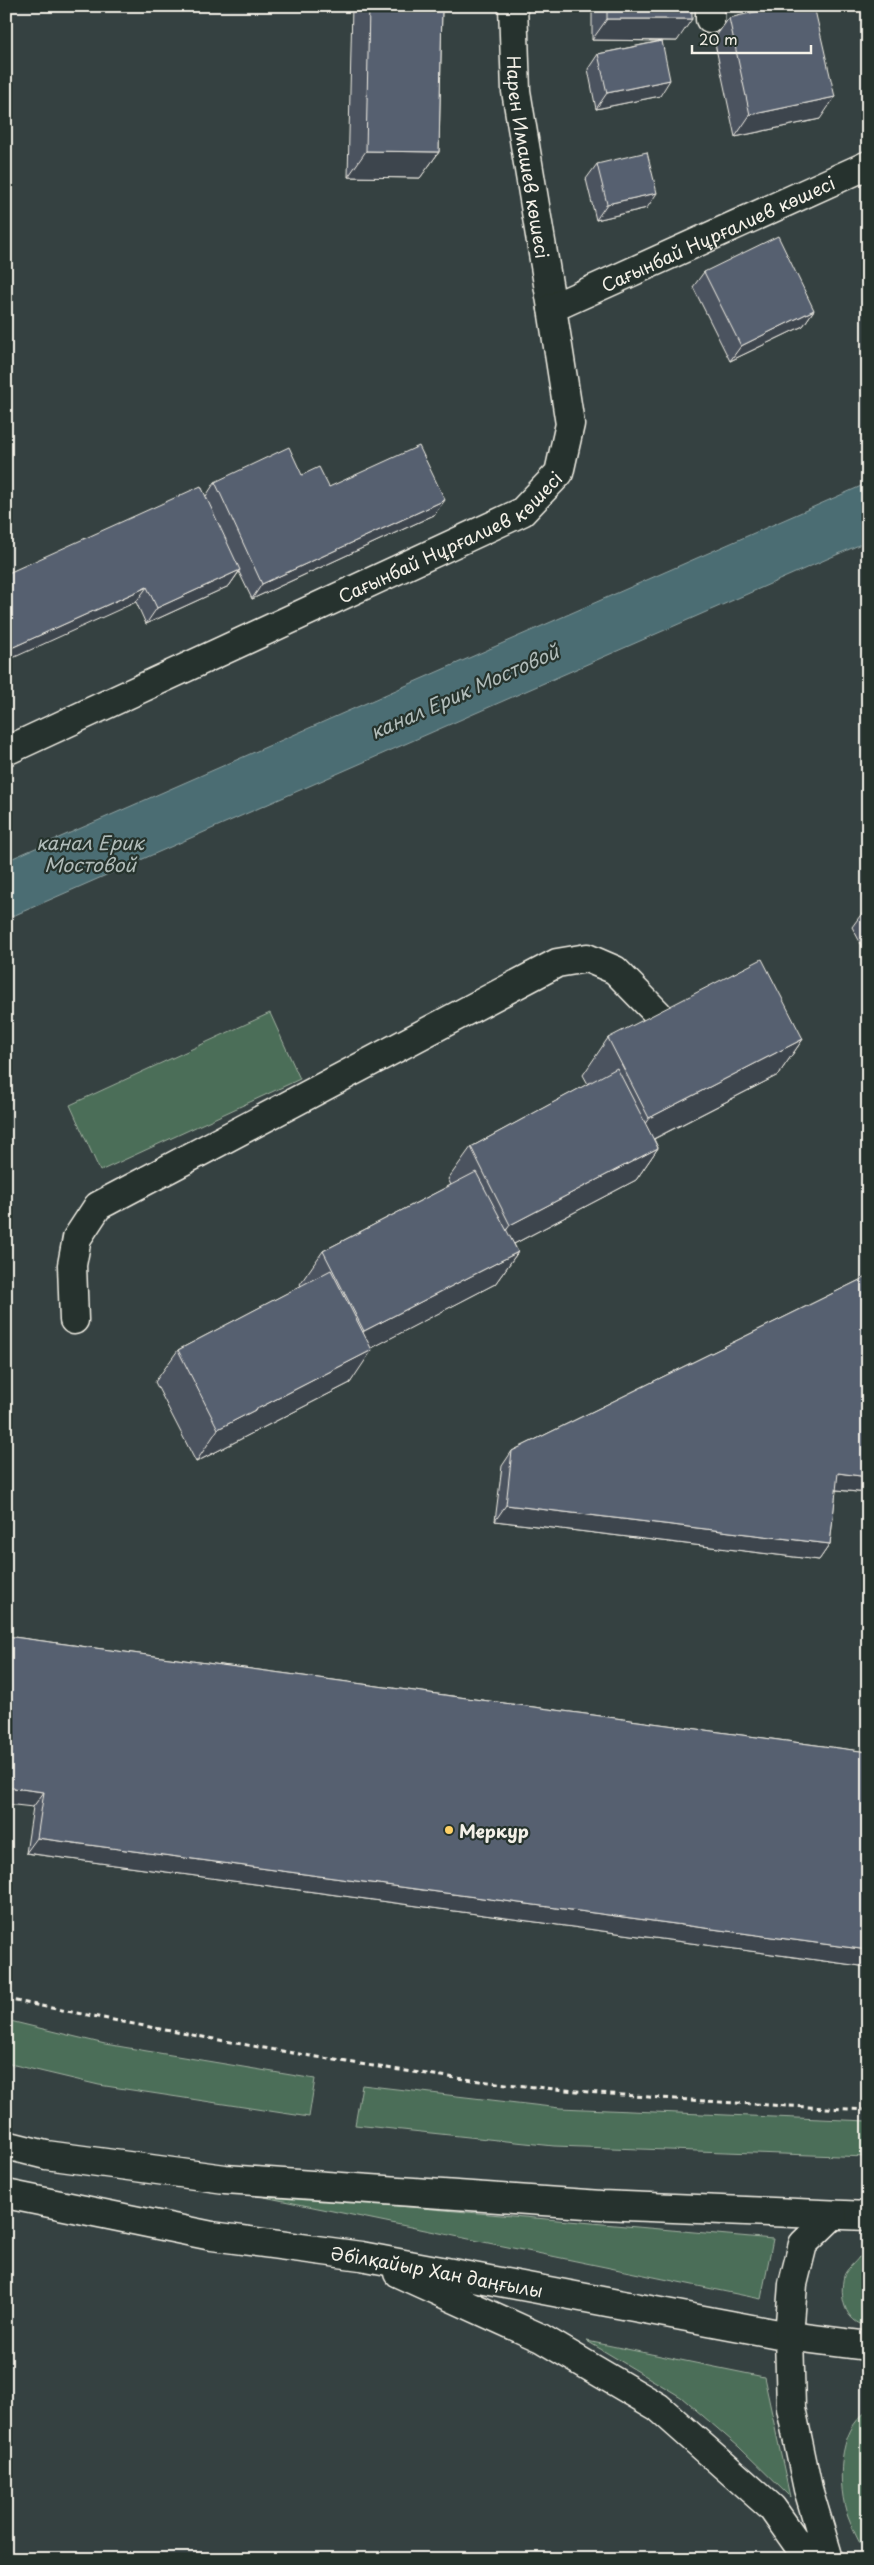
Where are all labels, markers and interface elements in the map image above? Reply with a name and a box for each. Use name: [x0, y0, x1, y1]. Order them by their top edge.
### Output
scale bar: [692, 22, 810, 54]
text: 20 m: [699, 27, 738, 50]
street label: Нарен Имашев көшесi: [501, 55, 557, 260]
street label: Сағынбай Нұрғалиев көшесі: [596, 168, 839, 298]
street label: Сағынбай Нұрғалиев көшесі: [333, 465, 568, 609]
water label: канал Ерик Мостовой: [365, 636, 564, 745]
water label: канал Ерик Мостовой: [36, 828, 145, 878]
place label: Меркур: [459, 1817, 529, 1844]
marker: Меркур: [443, 1824, 455, 1836]
street label: Әбілқайыр Хан даңғылы: [329, 2239, 546, 2303]

